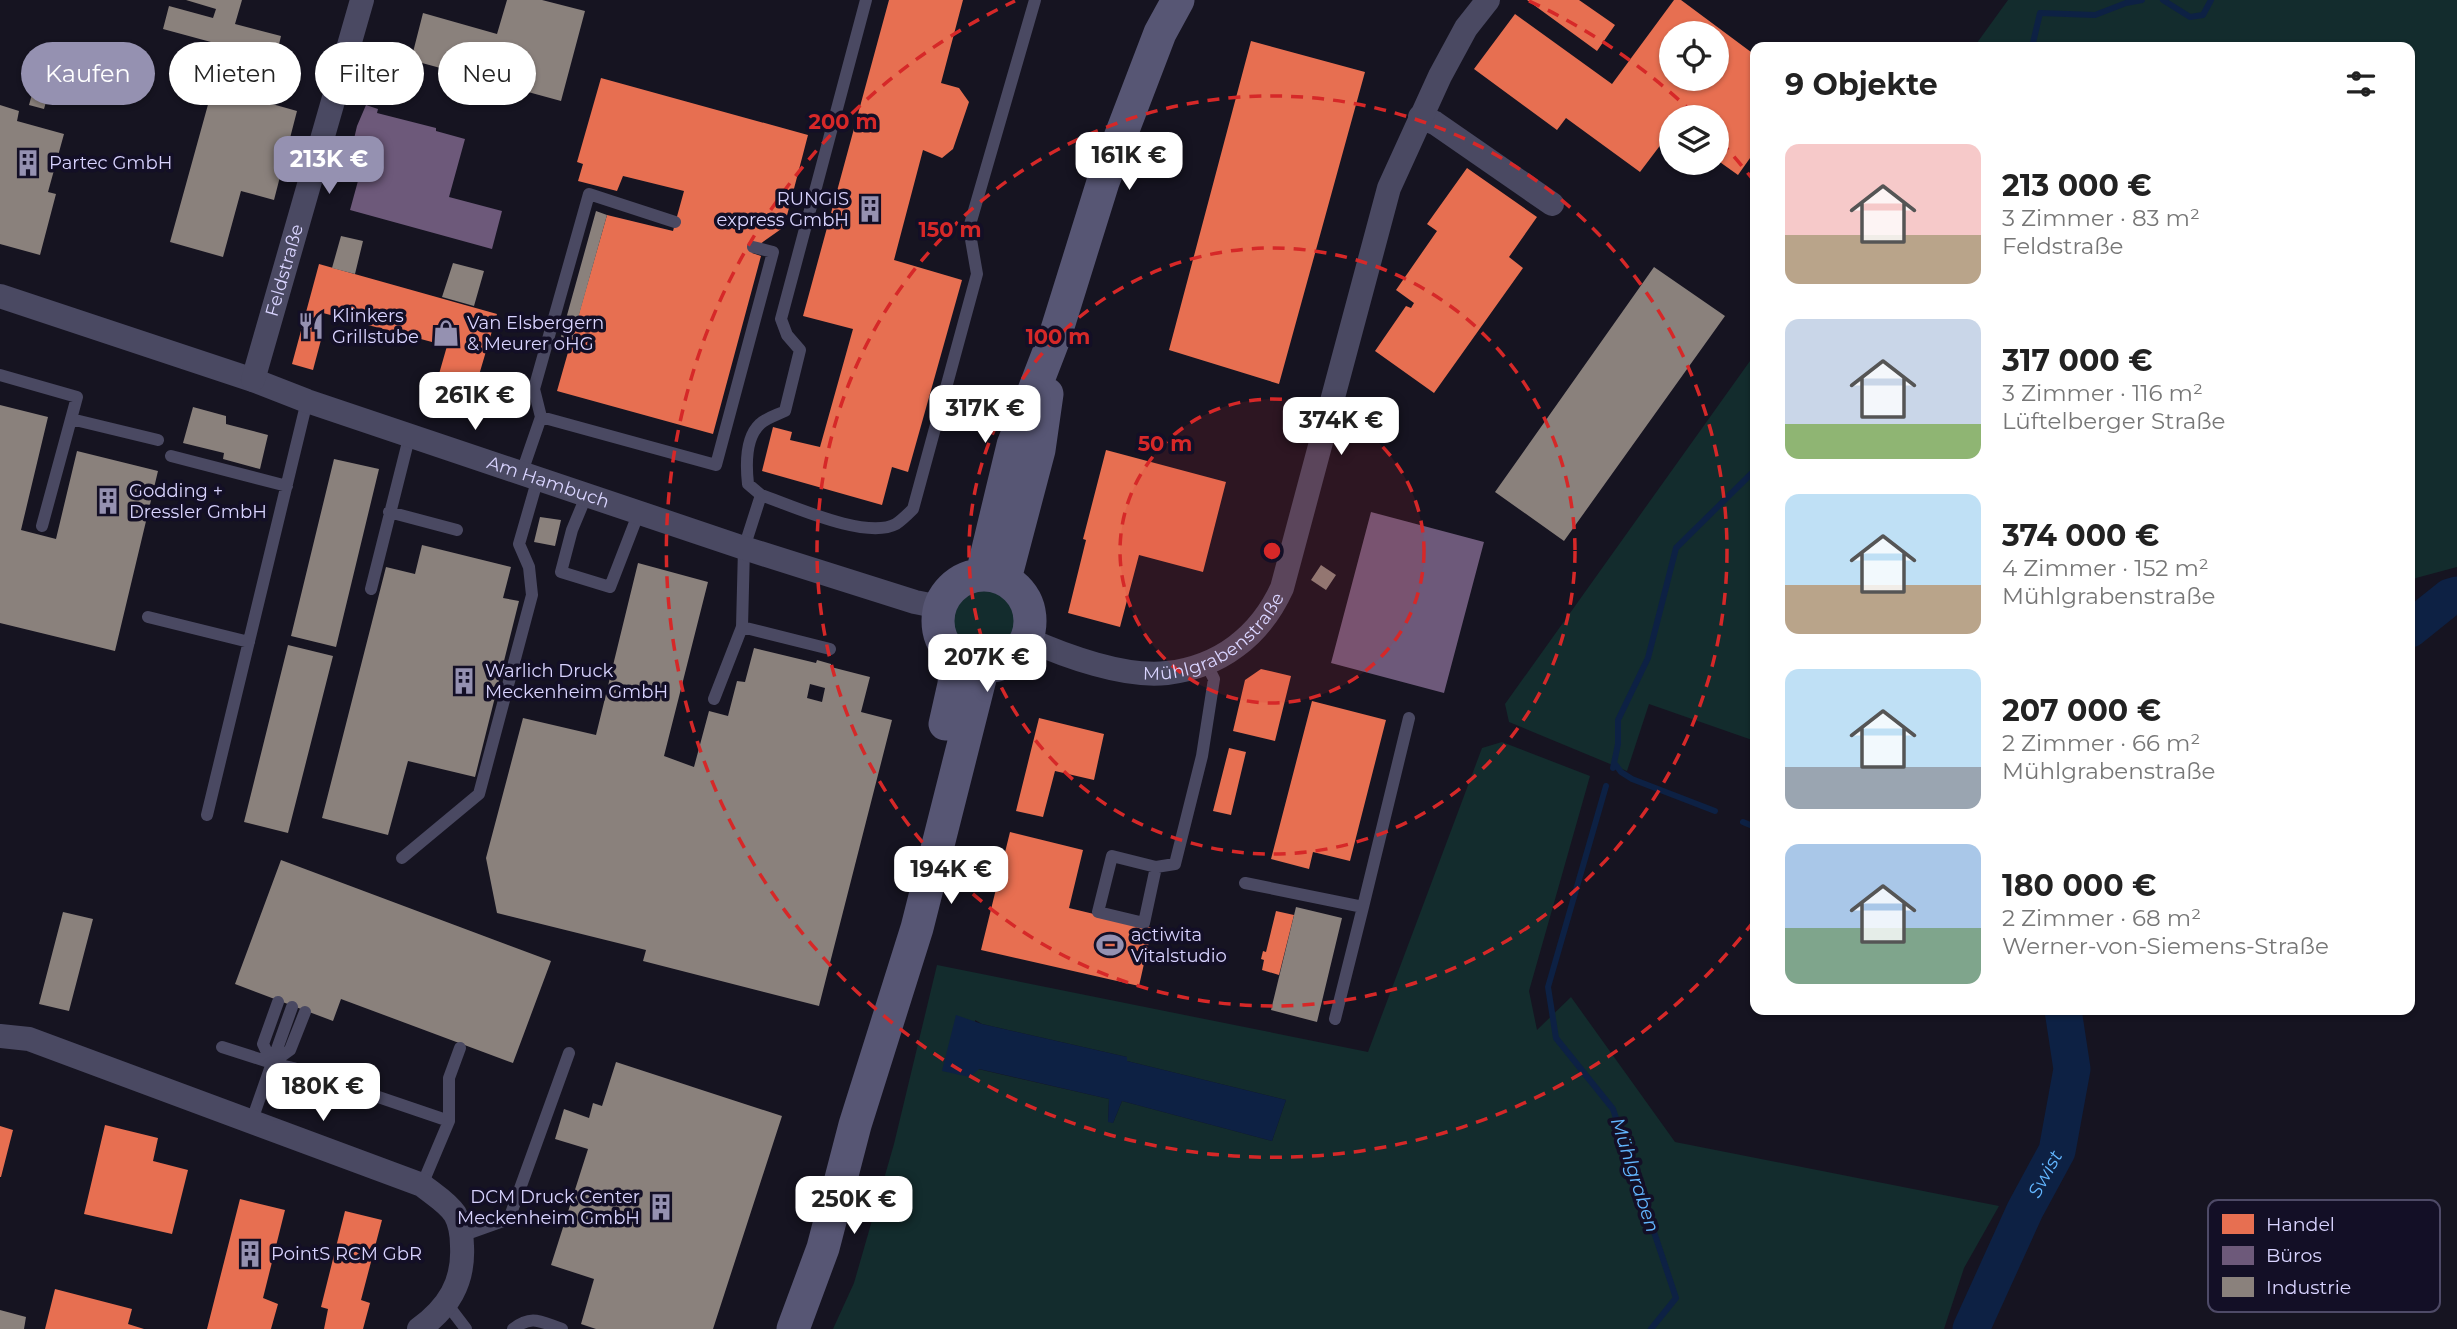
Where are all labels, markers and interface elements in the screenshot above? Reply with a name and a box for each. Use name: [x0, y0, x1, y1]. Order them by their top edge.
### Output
map controls: [1659, 21, 1729, 175]
button: locate: [1659, 21, 1729, 91]
chip: Kaufen: [21, 42, 155, 105]
chip: Mieten: [169, 42, 301, 105]
chip: Filter: [315, 42, 424, 105]
chip: Neu: [438, 42, 536, 105]
icon: filters: [2342, 65, 2380, 103]
text: 9 Objekte: [1785, 66, 1938, 103]
button: layers: [1659, 105, 1729, 175]
text: 200 m: [809, 109, 877, 134]
pin: 161K €: [1072, 132, 1186, 192]
pin: 213K €: [272, 136, 386, 196]
text: 161K €: [1092, 141, 1166, 169]
text: 213K €: [290, 145, 368, 173]
building icon: Partec GmbH: [13, 148, 43, 178]
place label: Partec GmbH: [49, 152, 172, 174]
text: 213 000 €: [2002, 167, 2152, 204]
icon: home: [1841, 172, 1925, 256]
place label: RUNGIS express GmbH: [717, 188, 849, 231]
building icon: RUNGIS express GmbH: [855, 194, 885, 224]
text: 3 Zimmer · 83 m²: [2002, 204, 2200, 232]
text: 150 m: [919, 217, 981, 242]
street label: Feldstraße: [261, 222, 308, 319]
text: Feldstraße: [2002, 232, 2124, 260]
place label: Klinkers Grillstube: [332, 305, 419, 348]
restaurant icon: Klinkers Grillstube: [296, 311, 326, 341]
place label: Van Elsbergern & Meurer oHG: [467, 312, 604, 355]
shop icon: Van Elsbergern & Meurer oHG: [431, 318, 461, 348]
text: 100 m: [1026, 324, 1090, 349]
text: 317 000 €: [2002, 342, 2153, 379]
icon: home: [1841, 347, 1925, 431]
pin: 261K €: [418, 372, 532, 432]
text: 3 Zimmer · 116 m²: [2002, 379, 2203, 407]
text: 261K €: [435, 381, 515, 409]
pin: 317K €: [928, 386, 1042, 445]
text: 317K €: [945, 394, 1025, 422]
pin: 374K €: [1284, 398, 1398, 457]
text: 374K €: [1299, 406, 1383, 434]
text: Lüftelberger Straße: [2002, 407, 2226, 435]
text: 50 m: [1138, 431, 1192, 456]
street label: Am Hambuch: [484, 451, 612, 513]
place label: Godding + Dressler GmbH: [129, 480, 267, 523]
building icon: Godding + Dressler GmbH: [93, 486, 123, 516]
text: 374 000 €: [2002, 517, 2159, 554]
icon: home: [1841, 522, 1925, 606]
centre of rings: [1260, 539, 1284, 563]
text: 4 Zimmer · 152 m²: [2002, 554, 2209, 582]
text: Mühlgrabenstraße: [2002, 582, 2215, 610]
street label: Mühlgrabenstraße: [1143, 589, 1289, 685]
pin: 207K €: [930, 634, 1044, 694]
text: 207K €: [944, 643, 1030, 671]
place label: Warlich Druck Meckenheim GmbH: [485, 660, 668, 703]
building icon: Warlich Druck Meckenheim GmbH: [449, 666, 479, 696]
text: 207 000 €: [2002, 692, 2161, 729]
icon: home: [1841, 697, 1925, 781]
text: 2 Zimmer · 66 m²: [2002, 729, 2200, 757]
text: Mühlgrabenstraße: [2002, 757, 2215, 785]
pin: 194K €: [894, 846, 1008, 906]
text: 194K €: [910, 855, 992, 883]
text: 180 000 €: [2002, 867, 2156, 904]
icon: home: [1841, 872, 1925, 956]
text: 2 Zimmer · 68 m²: [2002, 904, 2201, 932]
place label: actiwita Vitalstudio: [1131, 924, 1227, 967]
sports icon: actiwita Vitalstudio: [1095, 930, 1125, 960]
text: Werner-von-Siemens-Straße: [2002, 932, 2329, 960]
pin: 180K €: [266, 1064, 380, 1123]
text: 180K €: [282, 1072, 364, 1100]
water label: Mühlgraben: [1606, 1115, 1664, 1235]
water label: Swist: [2023, 1146, 2067, 1201]
pin: 250K €: [797, 1176, 911, 1236]
text: 250K €: [811, 1185, 897, 1213]
place label: DCM Druck Center Meckenheim GmbH: [457, 1186, 640, 1229]
building icon: DCM Druck Center Meckenheim GmbH: [646, 1192, 676, 1222]
legend: [2208, 1200, 2440, 1312]
text: Handel: [2266, 1213, 2335, 1236]
building icon: PointS RCM GbR: [235, 1239, 265, 1269]
place label: PointS RCM GbR: [271, 1243, 422, 1265]
text: Büros: [2266, 1244, 2322, 1267]
text: Industrie: [2266, 1276, 2351, 1299]

